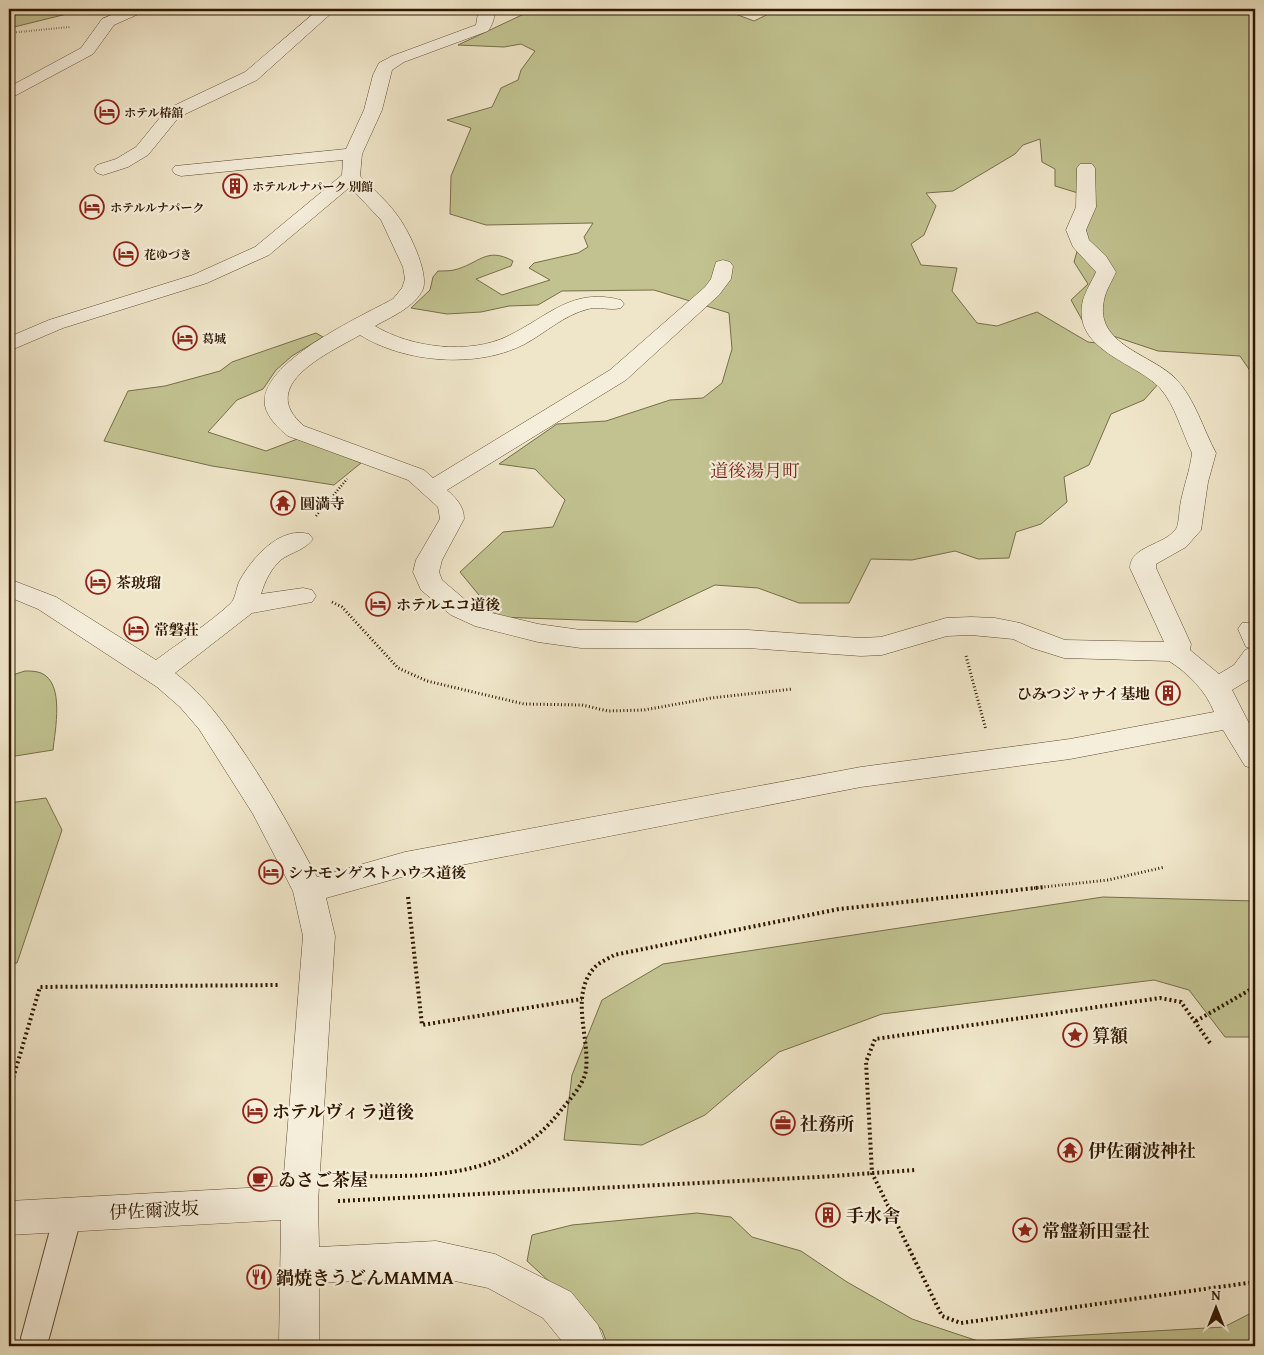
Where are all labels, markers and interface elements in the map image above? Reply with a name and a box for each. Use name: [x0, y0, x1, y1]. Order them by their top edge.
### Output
hotel icon: ホテル椿舘: [94, 99, 120, 125]
place label: ホテル椿舘: [124, 104, 183, 121]
building icon: ホテルルナパーク 別館: [222, 173, 248, 199]
place label: ホテルルナパーク 別館: [252, 178, 373, 195]
hotel icon: ホテルルナパーク: [79, 194, 105, 220]
place label: ホテルルナパーク: [110, 199, 204, 216]
hotel icon: 花ゆづき: [113, 241, 139, 267]
place label: 花ゆづき: [144, 246, 192, 263]
hotel icon: 葛城: [172, 325, 198, 351]
place label: 葛城: [202, 330, 226, 347]
district label: 道後湯月町: [710, 457, 800, 484]
temple icon: 圓満寺: [270, 490, 296, 516]
place label: 圓満寺: [300, 493, 345, 514]
hotel icon: 茶玻瑠: [85, 569, 111, 595]
place label: 茶玻瑠: [116, 572, 161, 593]
hotel icon: ホテルエコ道後: [365, 591, 391, 617]
place label: ホテルエコ道後: [396, 594, 500, 615]
hotel icon: 常磐荘: [123, 616, 149, 642]
place label: 常磐荘: [154, 619, 199, 640]
building icon: ひみつジャナイ基地: [1155, 680, 1181, 706]
place label: ひみつジャナイ基地: [1017, 683, 1150, 704]
hotel icon: シナモンゲストハウス道後: [258, 859, 284, 885]
place label: シナモンゲストハウス道後: [288, 862, 466, 883]
place icon: 算額: [1062, 1022, 1088, 1048]
place label: 算額: [1092, 1022, 1128, 1049]
hotel icon: ホテルヴィラ道後: [242, 1098, 268, 1124]
place label: ホテルヴィラ道後: [272, 1098, 414, 1125]
office icon: 社務所: [770, 1110, 796, 1136]
place label: 社務所: [800, 1110, 854, 1137]
temple icon: 伊佐爾波神社: [1057, 1137, 1083, 1163]
place label: 伊佐爾波神社: [1088, 1137, 1196, 1164]
cafe icon: ゐさご茶屋: [247, 1166, 273, 1192]
place label: ゐさご茶屋: [278, 1166, 368, 1193]
street label: 伊佐爾波坂: [108, 1194, 200, 1226]
building icon: 手水舎: [815, 1202, 841, 1228]
place label: 手水舎: [846, 1202, 900, 1229]
place icon: 常盤新田霊社: [1012, 1217, 1038, 1243]
place label: 常盤新田霊社: [1042, 1217, 1150, 1244]
restaurant icon: 鍋焼きうどんMAMMA: [246, 1264, 272, 1290]
place label: 鍋焼きうどんMAMMA: [276, 1264, 454, 1291]
north arrow: [1192, 1282, 1242, 1332]
text: N: [1211, 1285, 1221, 1305]

